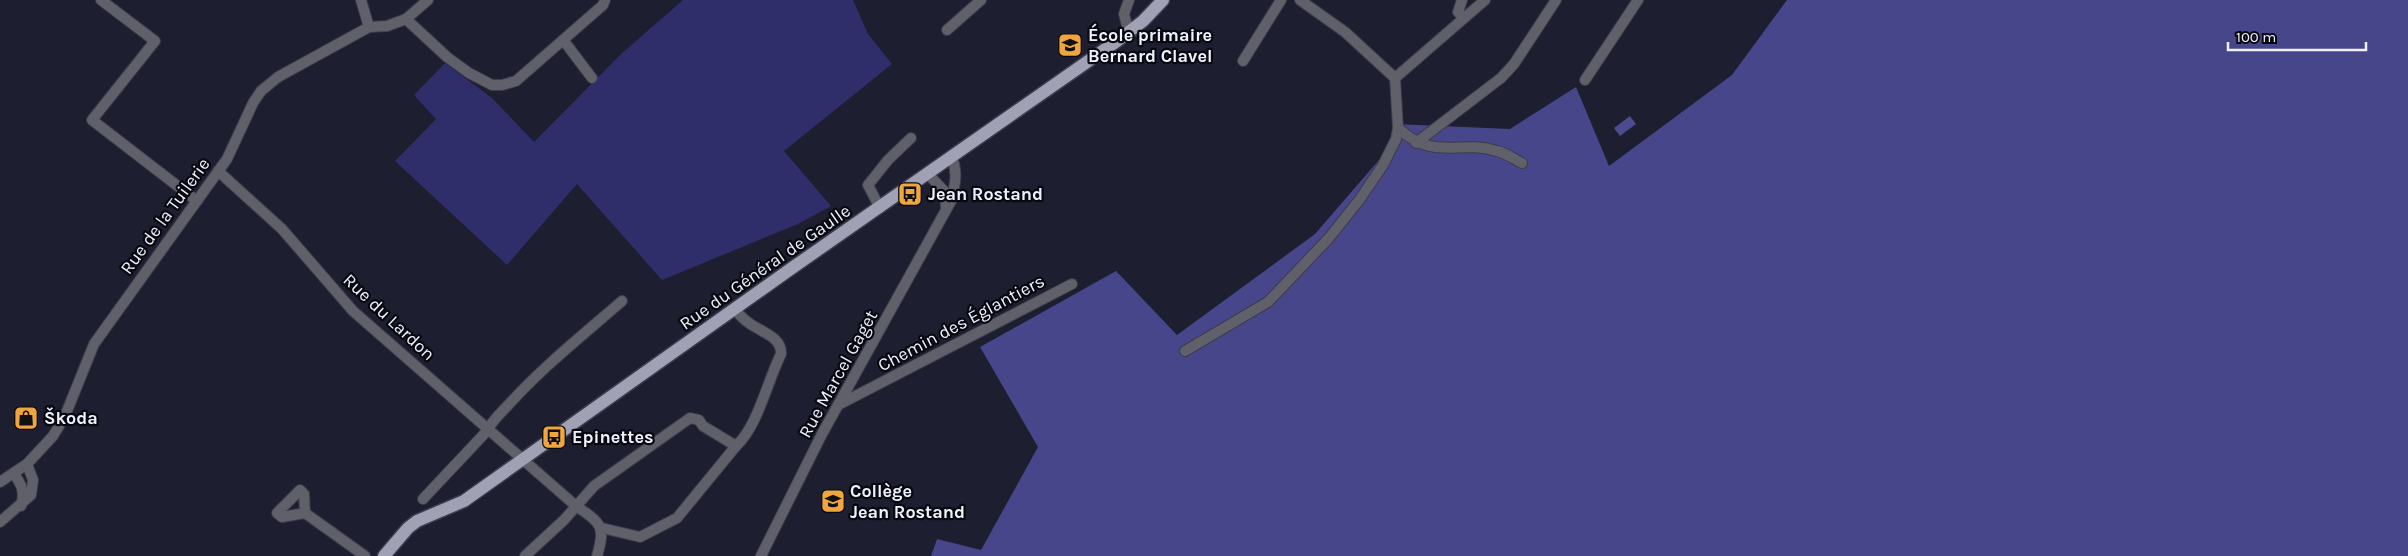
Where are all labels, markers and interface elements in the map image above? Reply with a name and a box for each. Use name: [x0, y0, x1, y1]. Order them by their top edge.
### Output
scale bar: [2228, 20, 2366, 52]
place label: École primaire Bernard Clavel: [1088, 23, 1212, 67]
text: 100 m: [2236, 28, 2276, 46]
school or university icon: École primaire Bernard Clavel: [1057, 32, 1083, 58]
street label: Rue de la Tuilerie: [115, 154, 215, 278]
bus stop icon: Jean Rostand: [897, 181, 923, 207]
place label: Jean Rostand: [928, 183, 1043, 205]
street label: Rue du Général de Gaulle: [675, 200, 855, 334]
street label: Rue du Lardon: [339, 269, 439, 365]
street label: Chemin des Églantiers: [873, 269, 1048, 376]
street label: Rue Marcel Gaget: [794, 306, 882, 442]
shop icon: Škoda: [13, 405, 39, 431]
place label: Škoda: [44, 407, 98, 429]
bus stop icon: Epinettes: [541, 424, 567, 450]
place label: Epinettes: [572, 426, 653, 448]
place label: Collège Jean Rostand: [850, 480, 965, 523]
school or university icon: Collège Jean Rostand: [820, 488, 846, 514]

